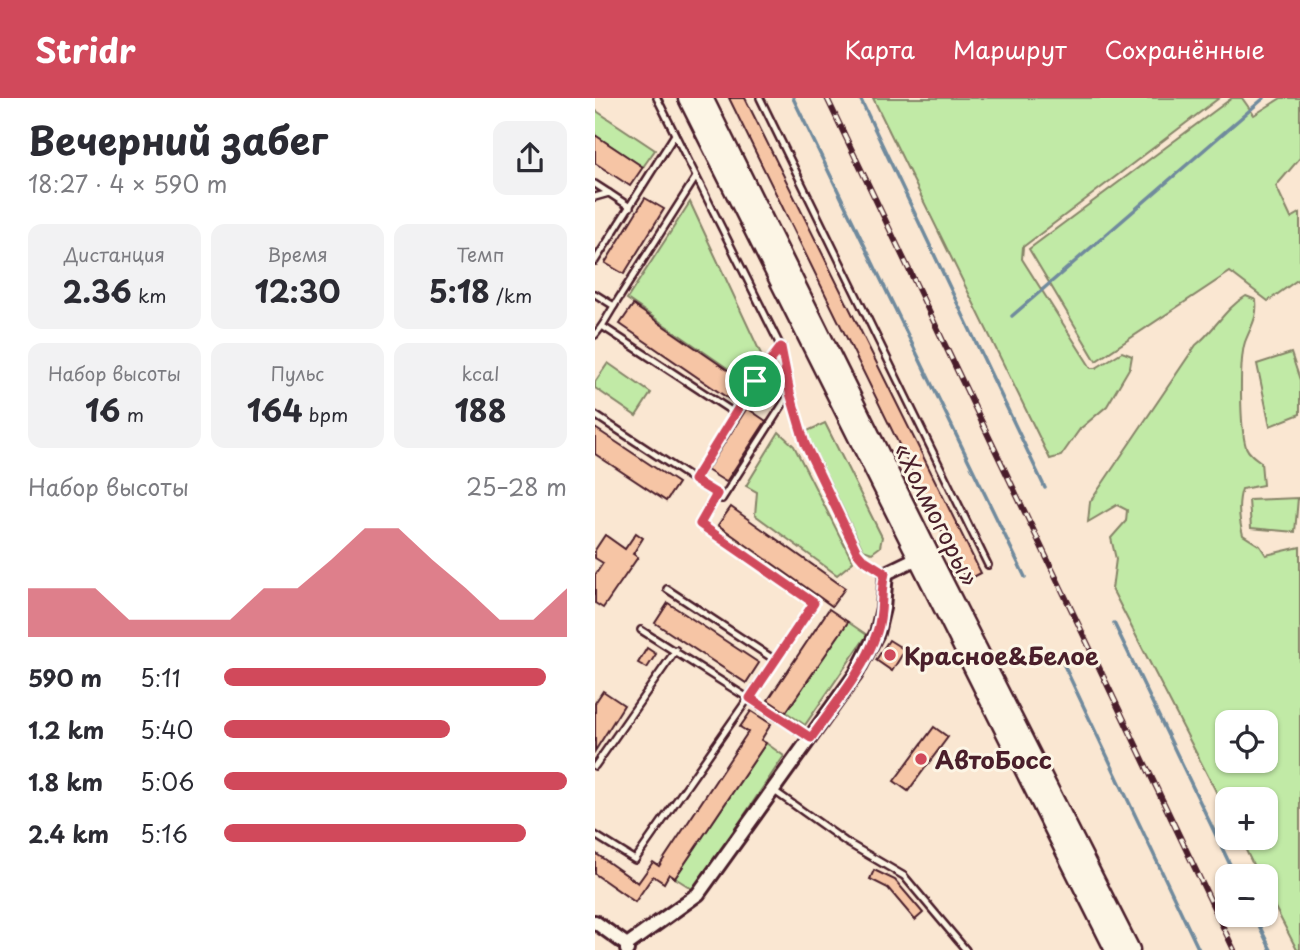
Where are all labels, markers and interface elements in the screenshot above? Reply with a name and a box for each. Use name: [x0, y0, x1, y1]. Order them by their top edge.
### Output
text: Stridr: [35, 24, 136, 74]
text: Карта: [844, 31, 915, 67]
text: Маршрут: [953, 31, 1067, 67]
text: Сохранённые: [1105, 31, 1265, 67]
text: Вечерний забег: [28, 111, 328, 168]
button: share: [493, 121, 567, 195]
text: 18:27 · 4 × 590 m: [28, 166, 227, 201]
text: Дистанция: [64, 240, 165, 268]
text: Время: [267, 240, 328, 268]
text: Темп: [456, 240, 505, 268]
text: 2.36: [63, 268, 132, 313]
text: 12:30: [254, 268, 341, 313]
text: 5:18: [429, 268, 490, 313]
text: km: [132, 281, 167, 309]
text: /km: [490, 281, 532, 309]
pin: [725, 351, 785, 411]
text: Набор высоты: [48, 359, 181, 387]
text: Пульс: [271, 359, 324, 387]
text: kcal: [462, 359, 499, 387]
icon: arrive: [736, 362, 774, 400]
text: 16: [85, 387, 121, 432]
text: 164: [247, 387, 303, 432]
text: 188: [455, 387, 506, 432]
text: m: [121, 400, 144, 428]
text: bpm: [303, 400, 348, 428]
street label: «Холмогоры»: [885, 436, 989, 592]
text: Набор высоты: [28, 469, 189, 504]
text: 25–28 m: [466, 469, 567, 504]
place label: Красное&Белое: [904, 637, 1099, 673]
marker: Красное&Белое: [882, 647, 898, 663]
text: 590 m: [28, 660, 102, 695]
text: 5:11: [140, 660, 181, 695]
map controls: [1215, 710, 1278, 927]
button: locate: [1215, 710, 1278, 773]
text: 1.2 km: [28, 712, 104, 747]
text: 5:40: [140, 712, 193, 747]
place label: АвтоБосс: [935, 741, 1052, 777]
marker: АвтоБосс: [913, 751, 929, 767]
text: 1.8 km: [28, 764, 103, 799]
text: 5:06: [140, 764, 194, 799]
button: +: [1215, 787, 1278, 850]
text: 2.4 km: [28, 816, 109, 851]
text: 5:16: [140, 816, 188, 851]
button: −: [1215, 864, 1278, 927]

